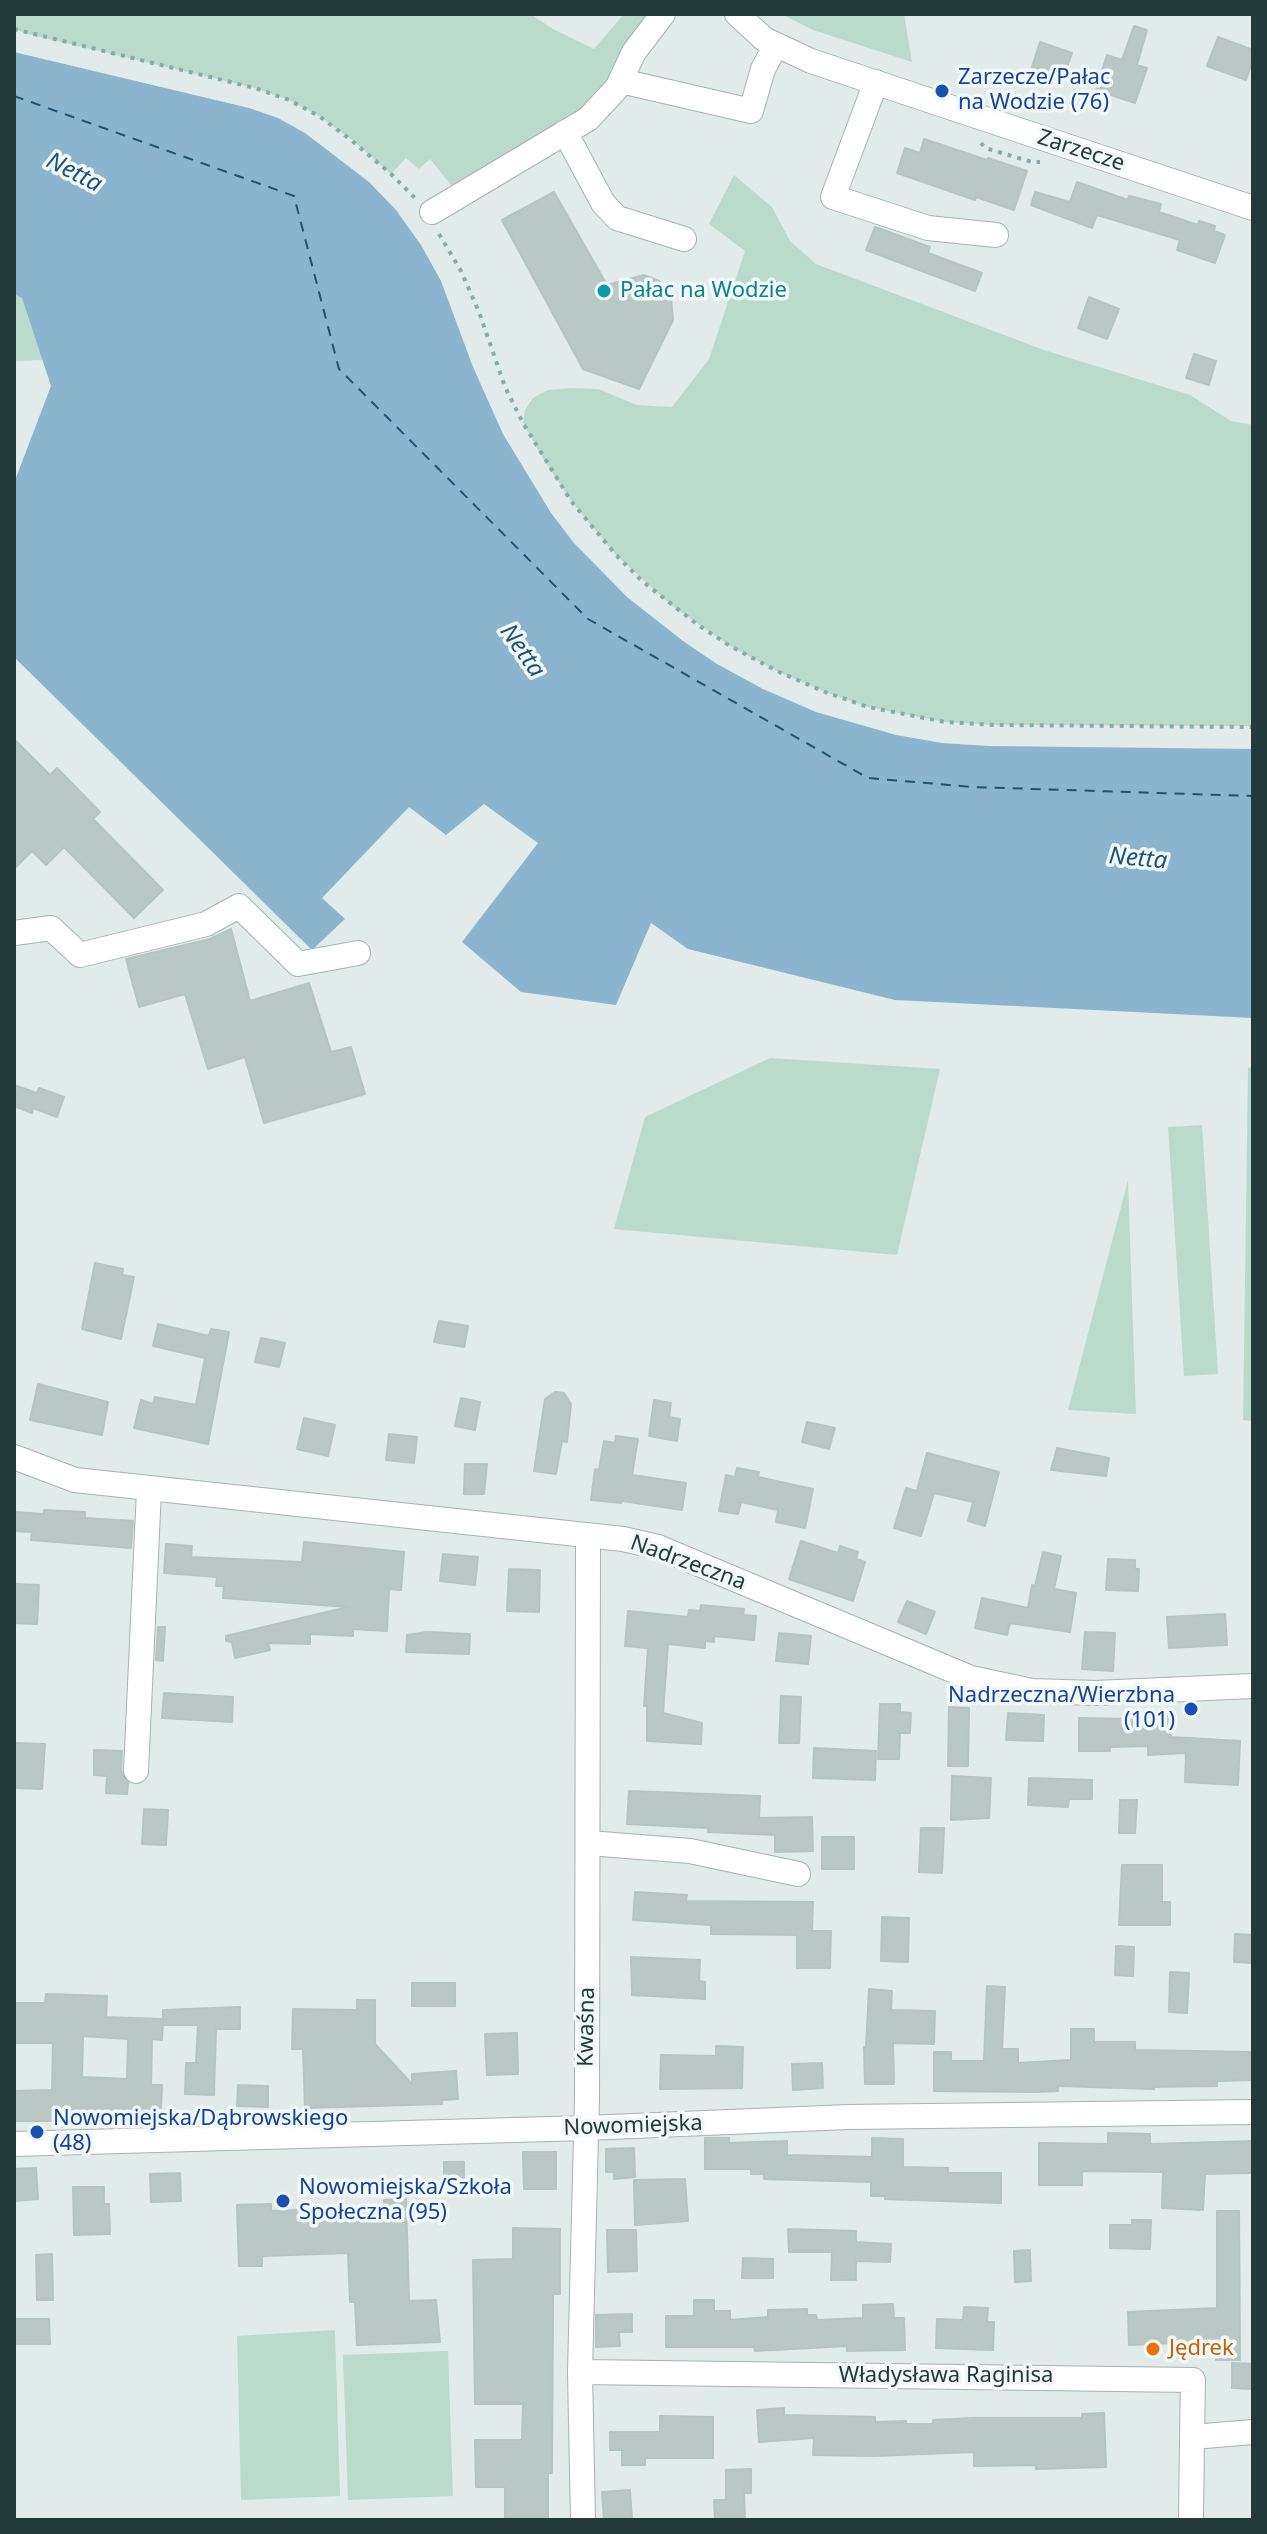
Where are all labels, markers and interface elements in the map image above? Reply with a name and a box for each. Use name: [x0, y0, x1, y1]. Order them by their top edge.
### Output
place label: Zarzecze/Pałac na Wodzie (76): [958, 65, 1110, 116]
marker: Zarzecze/Pałac na Wodzie (76): [933, 82, 951, 100]
street label: Zarzecze: [1034, 125, 1128, 177]
water label: Netta: [41, 147, 107, 199]
place label: Pałac na Wodzie: [620, 278, 787, 304]
marker: Pałac na Wodzie: [595, 282, 613, 300]
water label: Netta: [493, 619, 551, 683]
water label: Netta: [1108, 842, 1168, 876]
street label: Nadrzeczna: [627, 1530, 749, 1596]
place label: Nadrzeczna/Wierzbna (101): [948, 1683, 1175, 1734]
marker: Nadrzeczna/Wierzbna (101): [1182, 1700, 1200, 1718]
street label: Kwaśna: [573, 1987, 601, 2067]
place label: Nowomiejska/Dąbrowskiego (48): [53, 2106, 348, 2158]
street label: Nowomiejska: [563, 2110, 703, 2142]
marker: Nowomiejska/Dąbrowskiego (48): [28, 2123, 46, 2141]
place label: Nowomiejska/Szkoła Społeczna (95): [299, 2175, 512, 2226]
marker: Nowomiejska/Szkoła Społeczna (95): [274, 2192, 292, 2210]
place label: Jędrek: [1169, 2336, 1234, 2362]
marker: Jędrek: [1144, 2340, 1162, 2358]
street label: Władysława Raginisa: [839, 2363, 1053, 2389]

